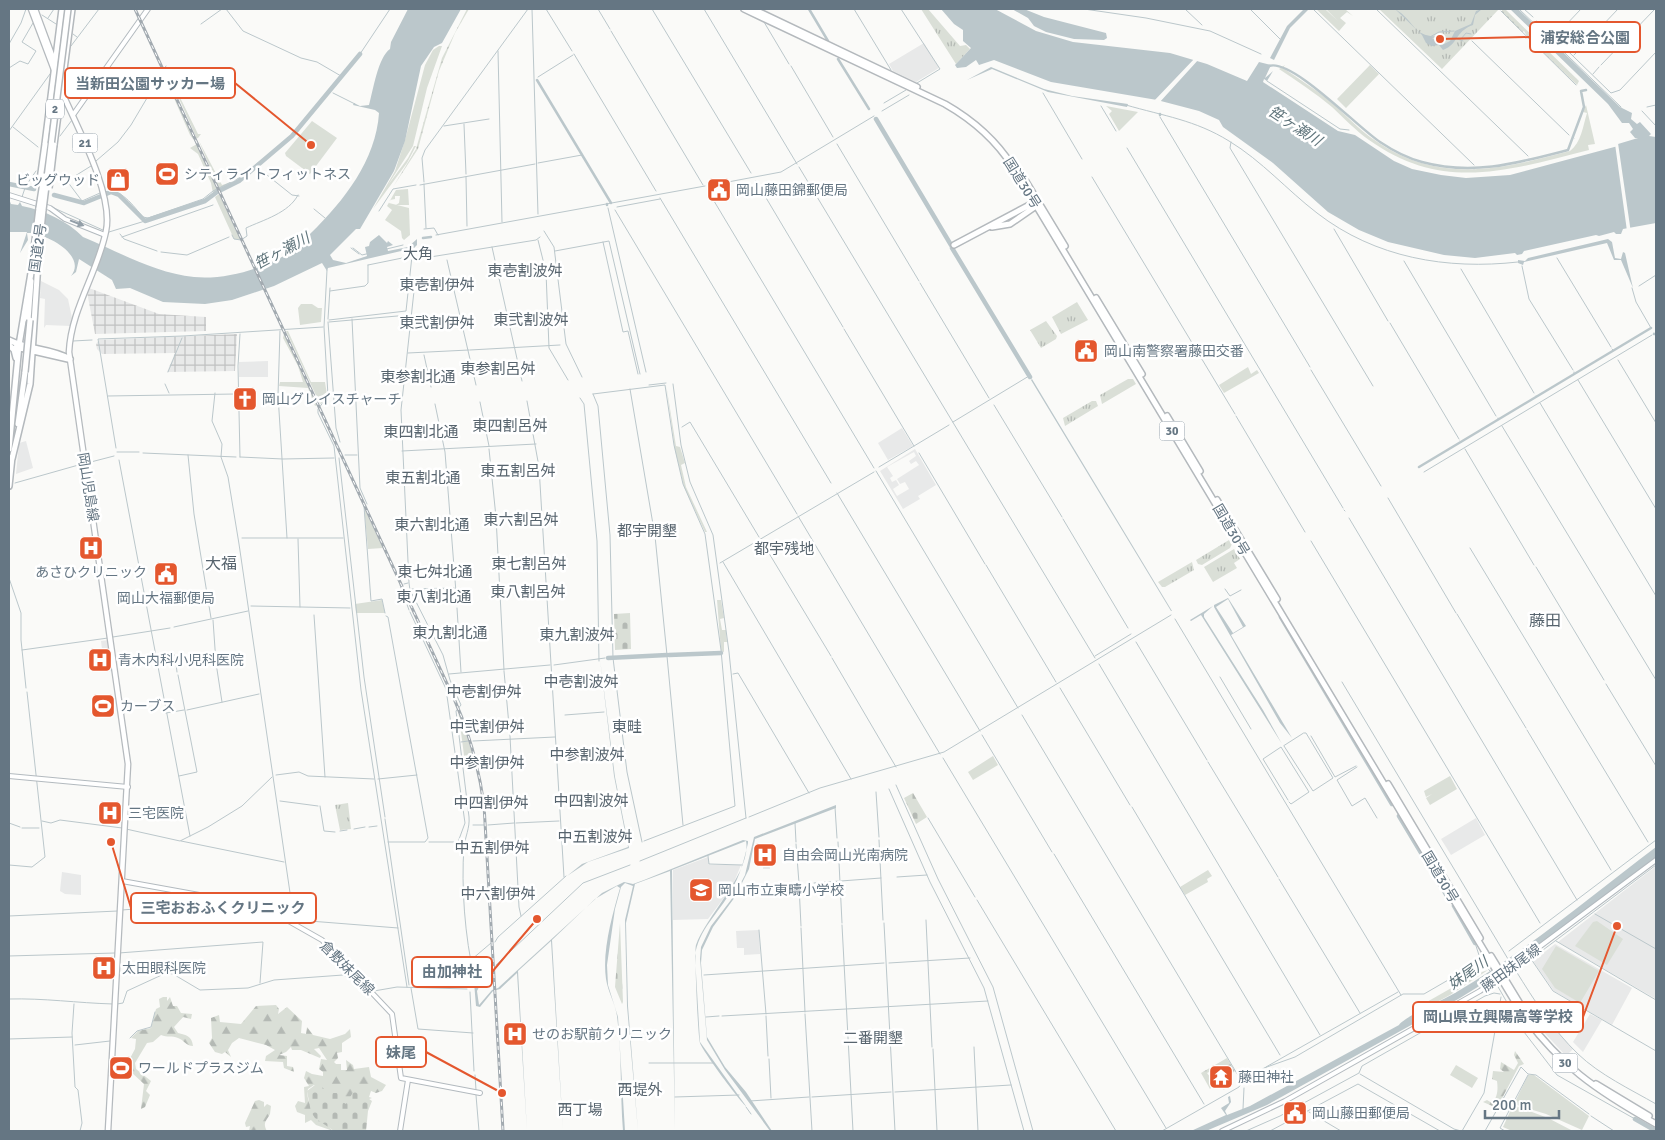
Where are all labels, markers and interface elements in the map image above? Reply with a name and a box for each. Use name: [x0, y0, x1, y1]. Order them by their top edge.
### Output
callout: 浦安総合公園: [1530, 22, 1640, 52]
text: 浦安総合公園: [1540, 29, 1630, 47]
callout: 当新田公園サッカー場: [65, 68, 235, 98]
text: 当新田公園サッカー場: [75, 75, 225, 93]
road number: 2: [46, 100, 64, 118]
water label: 笹ヶ瀬川: [1265, 102, 1327, 151]
road number: 21: [72, 134, 98, 152]
street label: 国道30号: [1000, 154, 1044, 212]
sports icon: シティライトフィットネス: [154, 161, 180, 187]
place label: シティライトフィットネス: [184, 166, 351, 183]
shop icon: ビッグウッド: [105, 167, 131, 193]
place label: ビッグウッド: [16, 172, 100, 189]
public building icon: 岡山藤田錦郵便局: [706, 177, 732, 203]
place label: 岡山藤田錦郵便局: [736, 182, 848, 199]
one-way arrow: [69, 220, 84, 227]
street label: 国道2号: [26, 222, 50, 274]
water label: 笹ヶ瀬川: [251, 228, 314, 273]
district label: 大角: [403, 245, 433, 263]
district label: 東壱割波舛: [487, 262, 563, 280]
district label: 東壱割伊舛: [399, 276, 475, 294]
district label: 東弐割波舛: [493, 311, 569, 329]
district label: 東弐割伊舛: [399, 314, 475, 332]
public building icon: 岡山南警察署藤田交番: [1073, 338, 1099, 364]
place label: 岡山南警察署藤田交番: [1104, 343, 1244, 360]
district label: 東参割呂舛: [460, 360, 536, 378]
district label: 東参割北通: [380, 368, 456, 386]
church icon: 岡山グレイスチャーチ: [232, 386, 258, 412]
place label: 岡山グレイスチャーチ: [262, 391, 401, 408]
district label: 東四割呂舛: [472, 417, 548, 435]
road number: 30: [1160, 422, 1184, 441]
district label: 東四割北通: [383, 423, 459, 441]
street label: 岡山児島線: [74, 451, 102, 523]
district label: 東五割呂舛: [480, 462, 556, 480]
district label: 東五割北通: [385, 469, 461, 487]
street label: 国道30号: [1209, 501, 1253, 559]
district label: 東六割呂舛: [483, 511, 559, 529]
district label: 東六割北通: [394, 516, 470, 534]
district label: 都宇開墾: [617, 522, 677, 540]
hospital icon: あさひクリニック: [78, 535, 104, 561]
district label: 都宇残地: [754, 540, 814, 558]
district label: 大福: [205, 554, 237, 574]
district label: 東七割呂舛: [491, 555, 567, 573]
public building icon: 岡山大福郵便局: [153, 561, 179, 587]
district label: 東七舛北通: [397, 563, 473, 581]
place label: あさひクリニック: [35, 564, 147, 581]
district label: 東八割呂舛: [490, 583, 566, 601]
district label: 東八割北通: [396, 588, 472, 606]
place label: 岡山大福郵便局: [117, 590, 215, 607]
district label: 藤田: [1529, 611, 1561, 631]
district label: 東九割北通: [412, 624, 488, 642]
district label: 東九割波舛: [539, 626, 615, 644]
hospital icon: 青木内科小児科医院: [87, 647, 113, 673]
place label: 青木内科小児科医院: [118, 652, 244, 669]
district label: 中壱割波舛: [543, 673, 619, 691]
district label: 中壱割伊舛: [446, 683, 522, 701]
sports icon: カーブス: [90, 693, 116, 719]
place label: カーブス: [120, 698, 175, 715]
district label: 中弐割伊舛: [449, 718, 525, 736]
district label: 東畦: [612, 718, 642, 736]
district label: 中参割波舛: [549, 746, 625, 764]
district label: 中参割伊舛: [449, 754, 525, 772]
district label: 中四割波舛: [553, 792, 629, 810]
district label: 中四割伊舛: [453, 794, 529, 812]
hospital icon: 三宅医院: [97, 800, 123, 826]
place label: 三宅医院: [128, 805, 184, 822]
district label: 中五割波舛: [557, 828, 633, 846]
district label: 中五割伊舛: [454, 839, 530, 857]
hospital icon: 自由会岡山光南病院: [752, 842, 778, 868]
place label: 自由会岡山光南病院: [782, 847, 908, 864]
street label: 国道30号: [1418, 848, 1462, 906]
school or university icon: 岡山市立東疇小学校: [688, 877, 714, 903]
place label: 岡山市立東疇小学校: [718, 882, 844, 899]
district label: 中六割伊舛: [460, 885, 536, 903]
callout: 三宅おおふくクリニック: [131, 893, 316, 923]
text: 三宅おおふくクリニック: [140, 899, 306, 917]
street label: 倉敷妹尾線: [316, 937, 378, 999]
street label: 藤田妹尾線: [1478, 941, 1544, 995]
water label: 妹尾川: [1444, 952, 1493, 993]
hospital icon: 太田眼科医院: [91, 955, 117, 981]
callout: 由加神社: [412, 957, 492, 987]
place label: 太田眼科医院: [122, 960, 206, 977]
text: 由加神社: [422, 963, 482, 981]
callout: 岡山県立興陽高等学校: [1413, 1002, 1583, 1032]
text: 岡山県立興陽高等学校: [1423, 1008, 1573, 1026]
hospital icon: せのお駅前クリニック: [502, 1021, 528, 1047]
place label: せのお駅前クリニック: [532, 1026, 672, 1043]
district label: 二番開墾: [843, 1029, 903, 1047]
callout: 妹尾: [376, 1037, 426, 1067]
text: 妹尾: [386, 1044, 416, 1062]
road number: 30: [1552, 1054, 1578, 1072]
sports icon: ワールドプラスジム: [108, 1055, 134, 1081]
place label: ワールドプラスジム: [138, 1060, 264, 1077]
temple icon: 藤田神社: [1208, 1064, 1234, 1090]
place label: 藤田神社: [1238, 1069, 1294, 1086]
district label: 西堤外: [617, 1081, 663, 1099]
scale bar: [1485, 1088, 1559, 1120]
text: 200 m: [1492, 1096, 1532, 1114]
public building icon: 岡山藤田郵便局: [1282, 1100, 1308, 1126]
district label: 西丁場: [557, 1101, 603, 1119]
place label: 岡山藤田郵便局: [1312, 1105, 1410, 1122]

